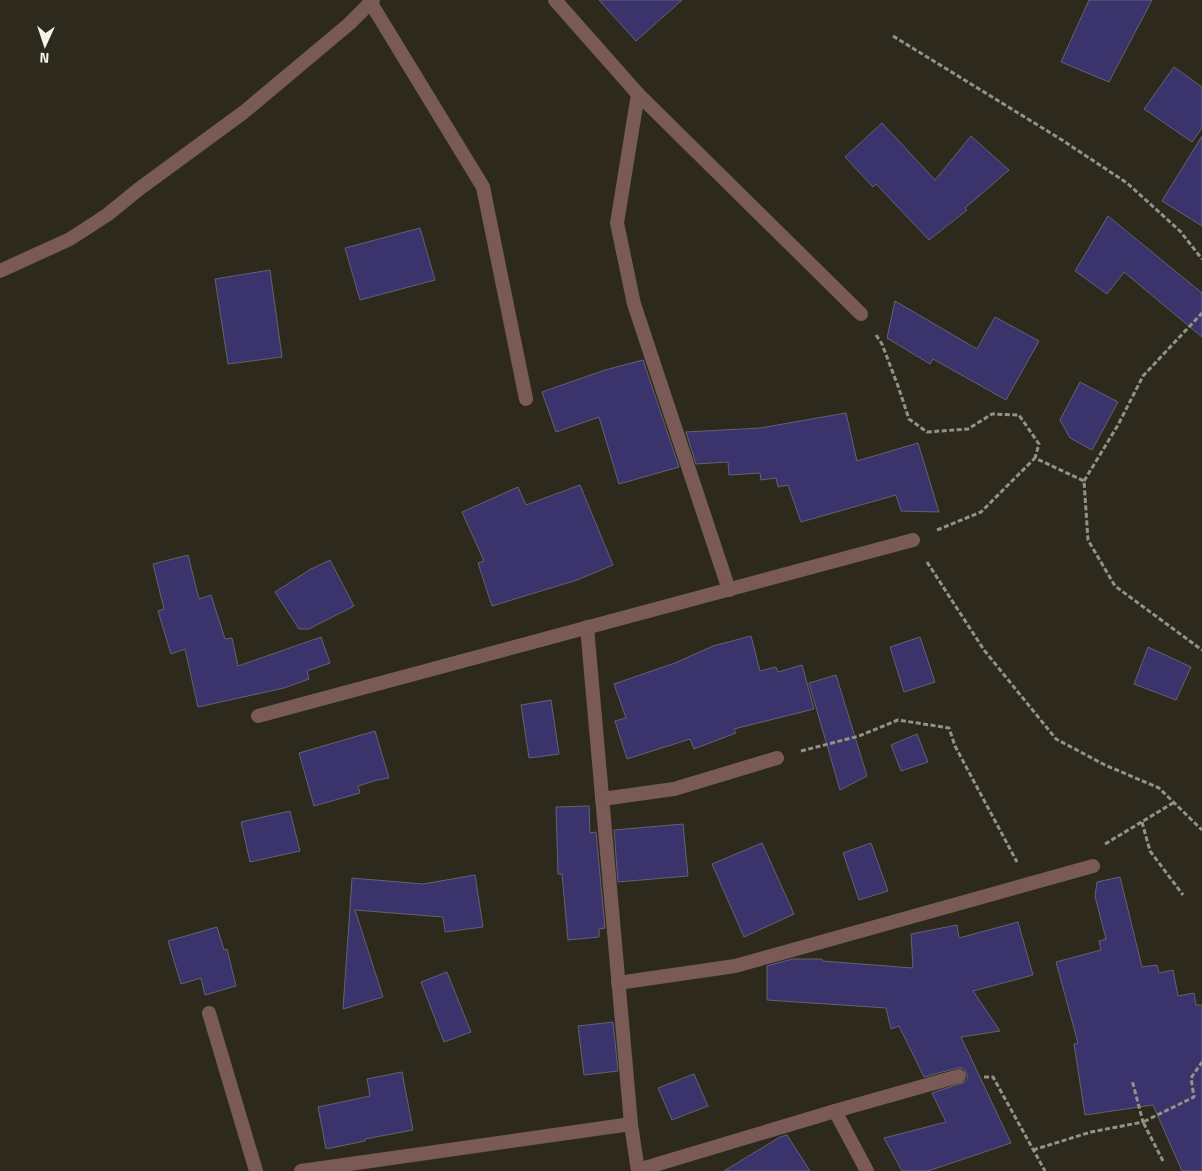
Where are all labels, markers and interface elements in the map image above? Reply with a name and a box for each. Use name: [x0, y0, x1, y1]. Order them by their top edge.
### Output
north arrow: [20, 20, 70, 70]
text: N: [39, 48, 50, 69]

